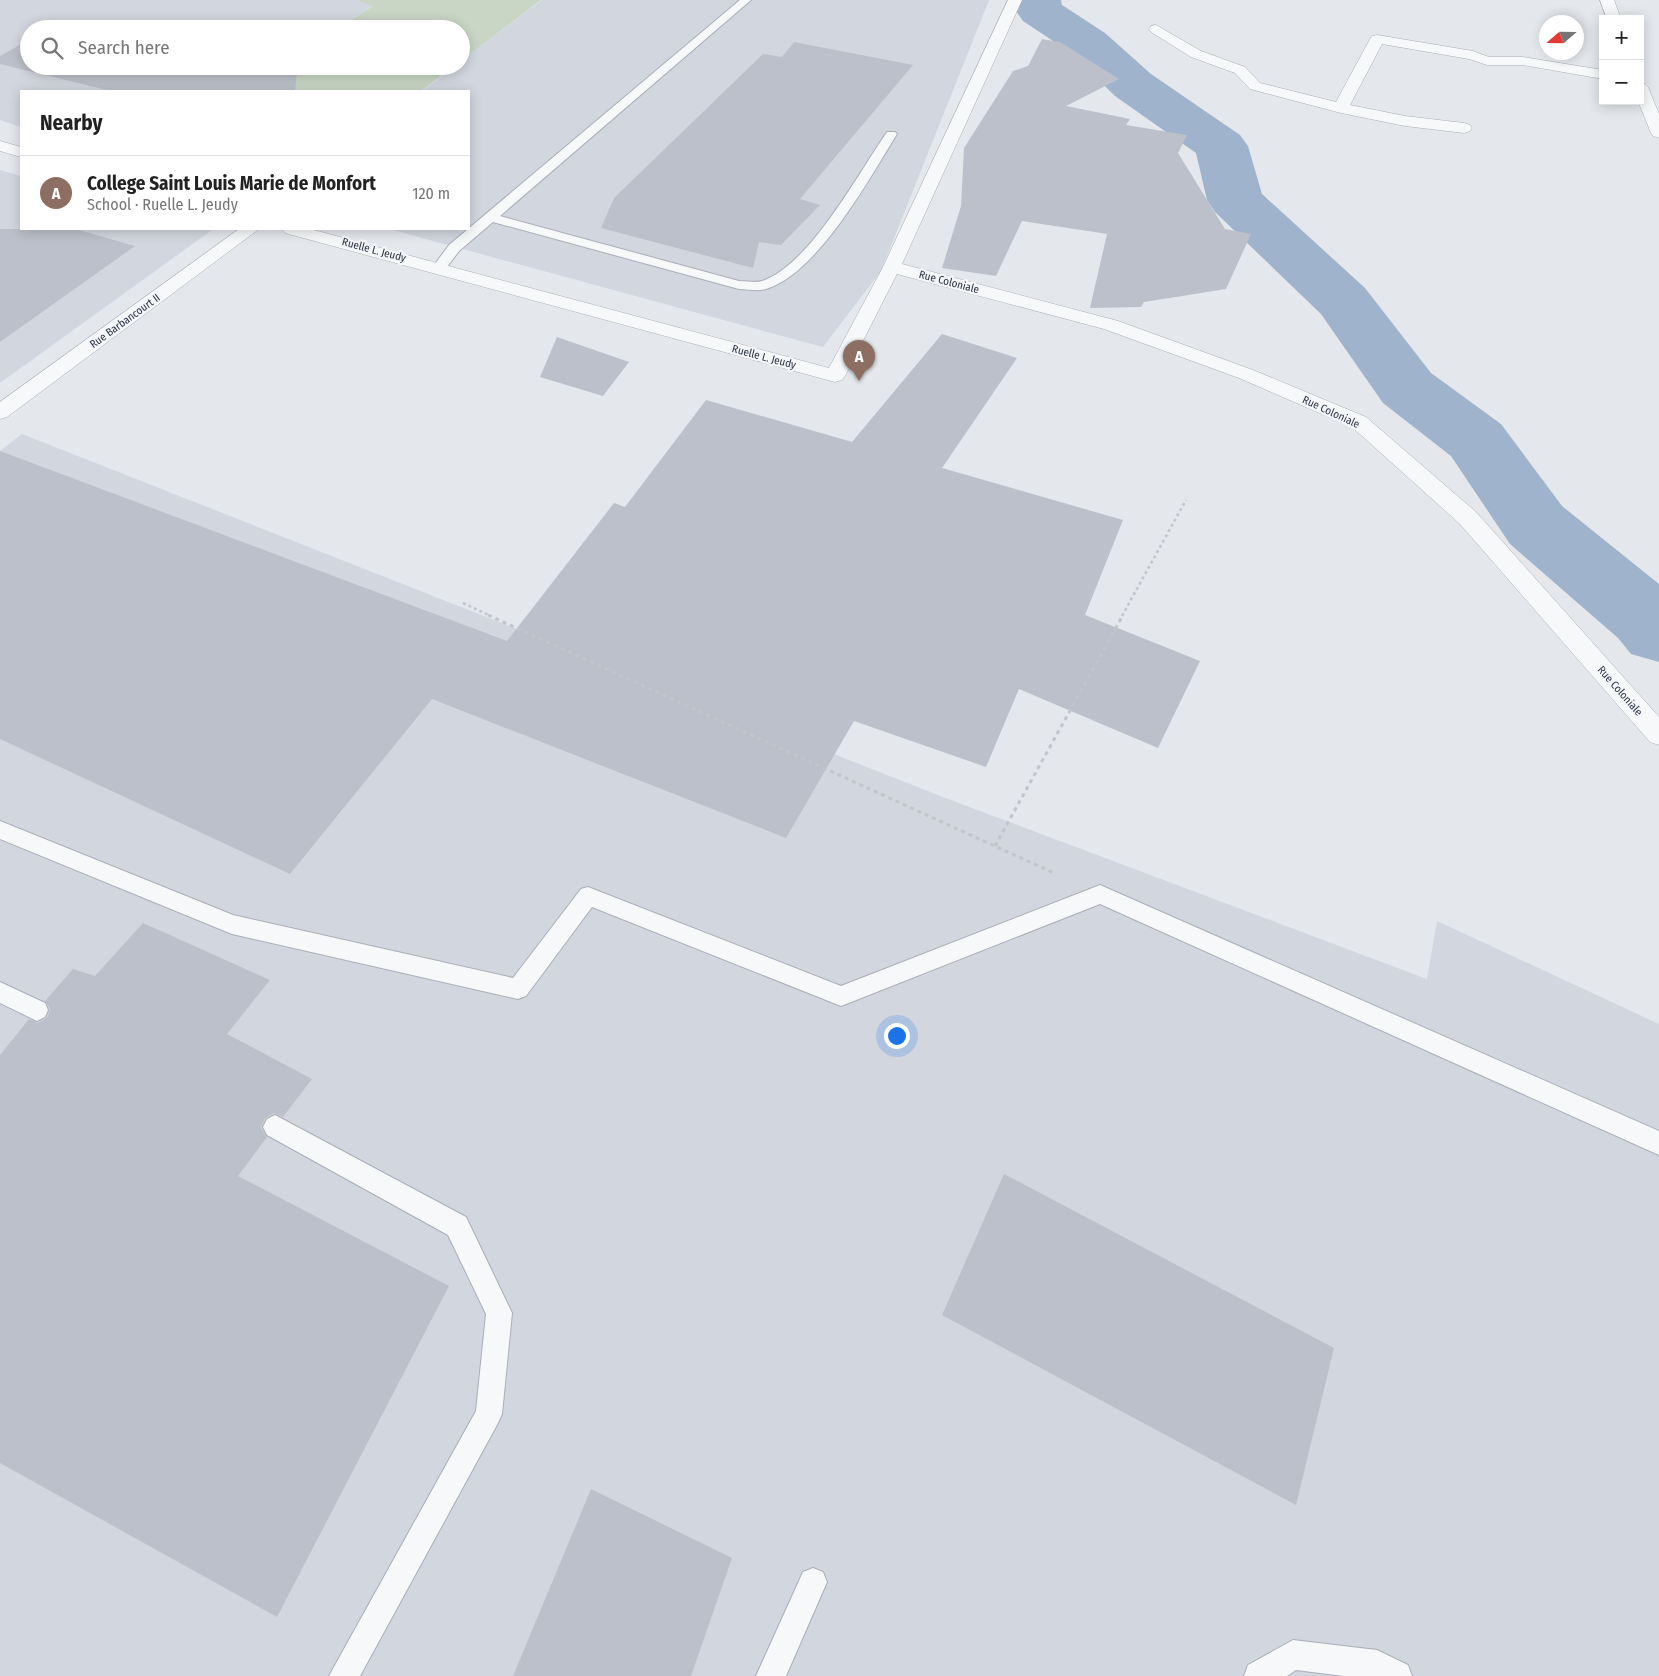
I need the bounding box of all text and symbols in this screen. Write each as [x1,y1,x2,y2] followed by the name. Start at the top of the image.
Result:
[1539,15,1584,60] north arrow
[1599,15,1644,105] map controls
[1599,15,1644,60] button: +
[20,20,470,75] search box
[38,34,66,62] icon: search
[78,36,170,59] text: Search here
[1599,60,1644,105] button: −
[40,110,102,136] text: Nearby
[87,172,376,195] text: College Saint Louis Marie de Monfort
[52,184,60,203] text: A
[412,184,450,203] text: 120 m
[87,195,238,214] text: School · Ruelle L. Jeudy
[341,235,408,265] street label: Ruelle L. Jeudy
[918,268,980,296] street label: Rue Coloniale
[87,291,163,351] street label: Rue Barbancourt II
[843,340,875,381] pin: A
[731,342,798,372] street label: Ruelle L. Jeudy
[1300,393,1362,431] street label: Rue Coloniale
[1595,663,1645,719] street label: Rue Coloniale
[884,1023,910,1049] your location

